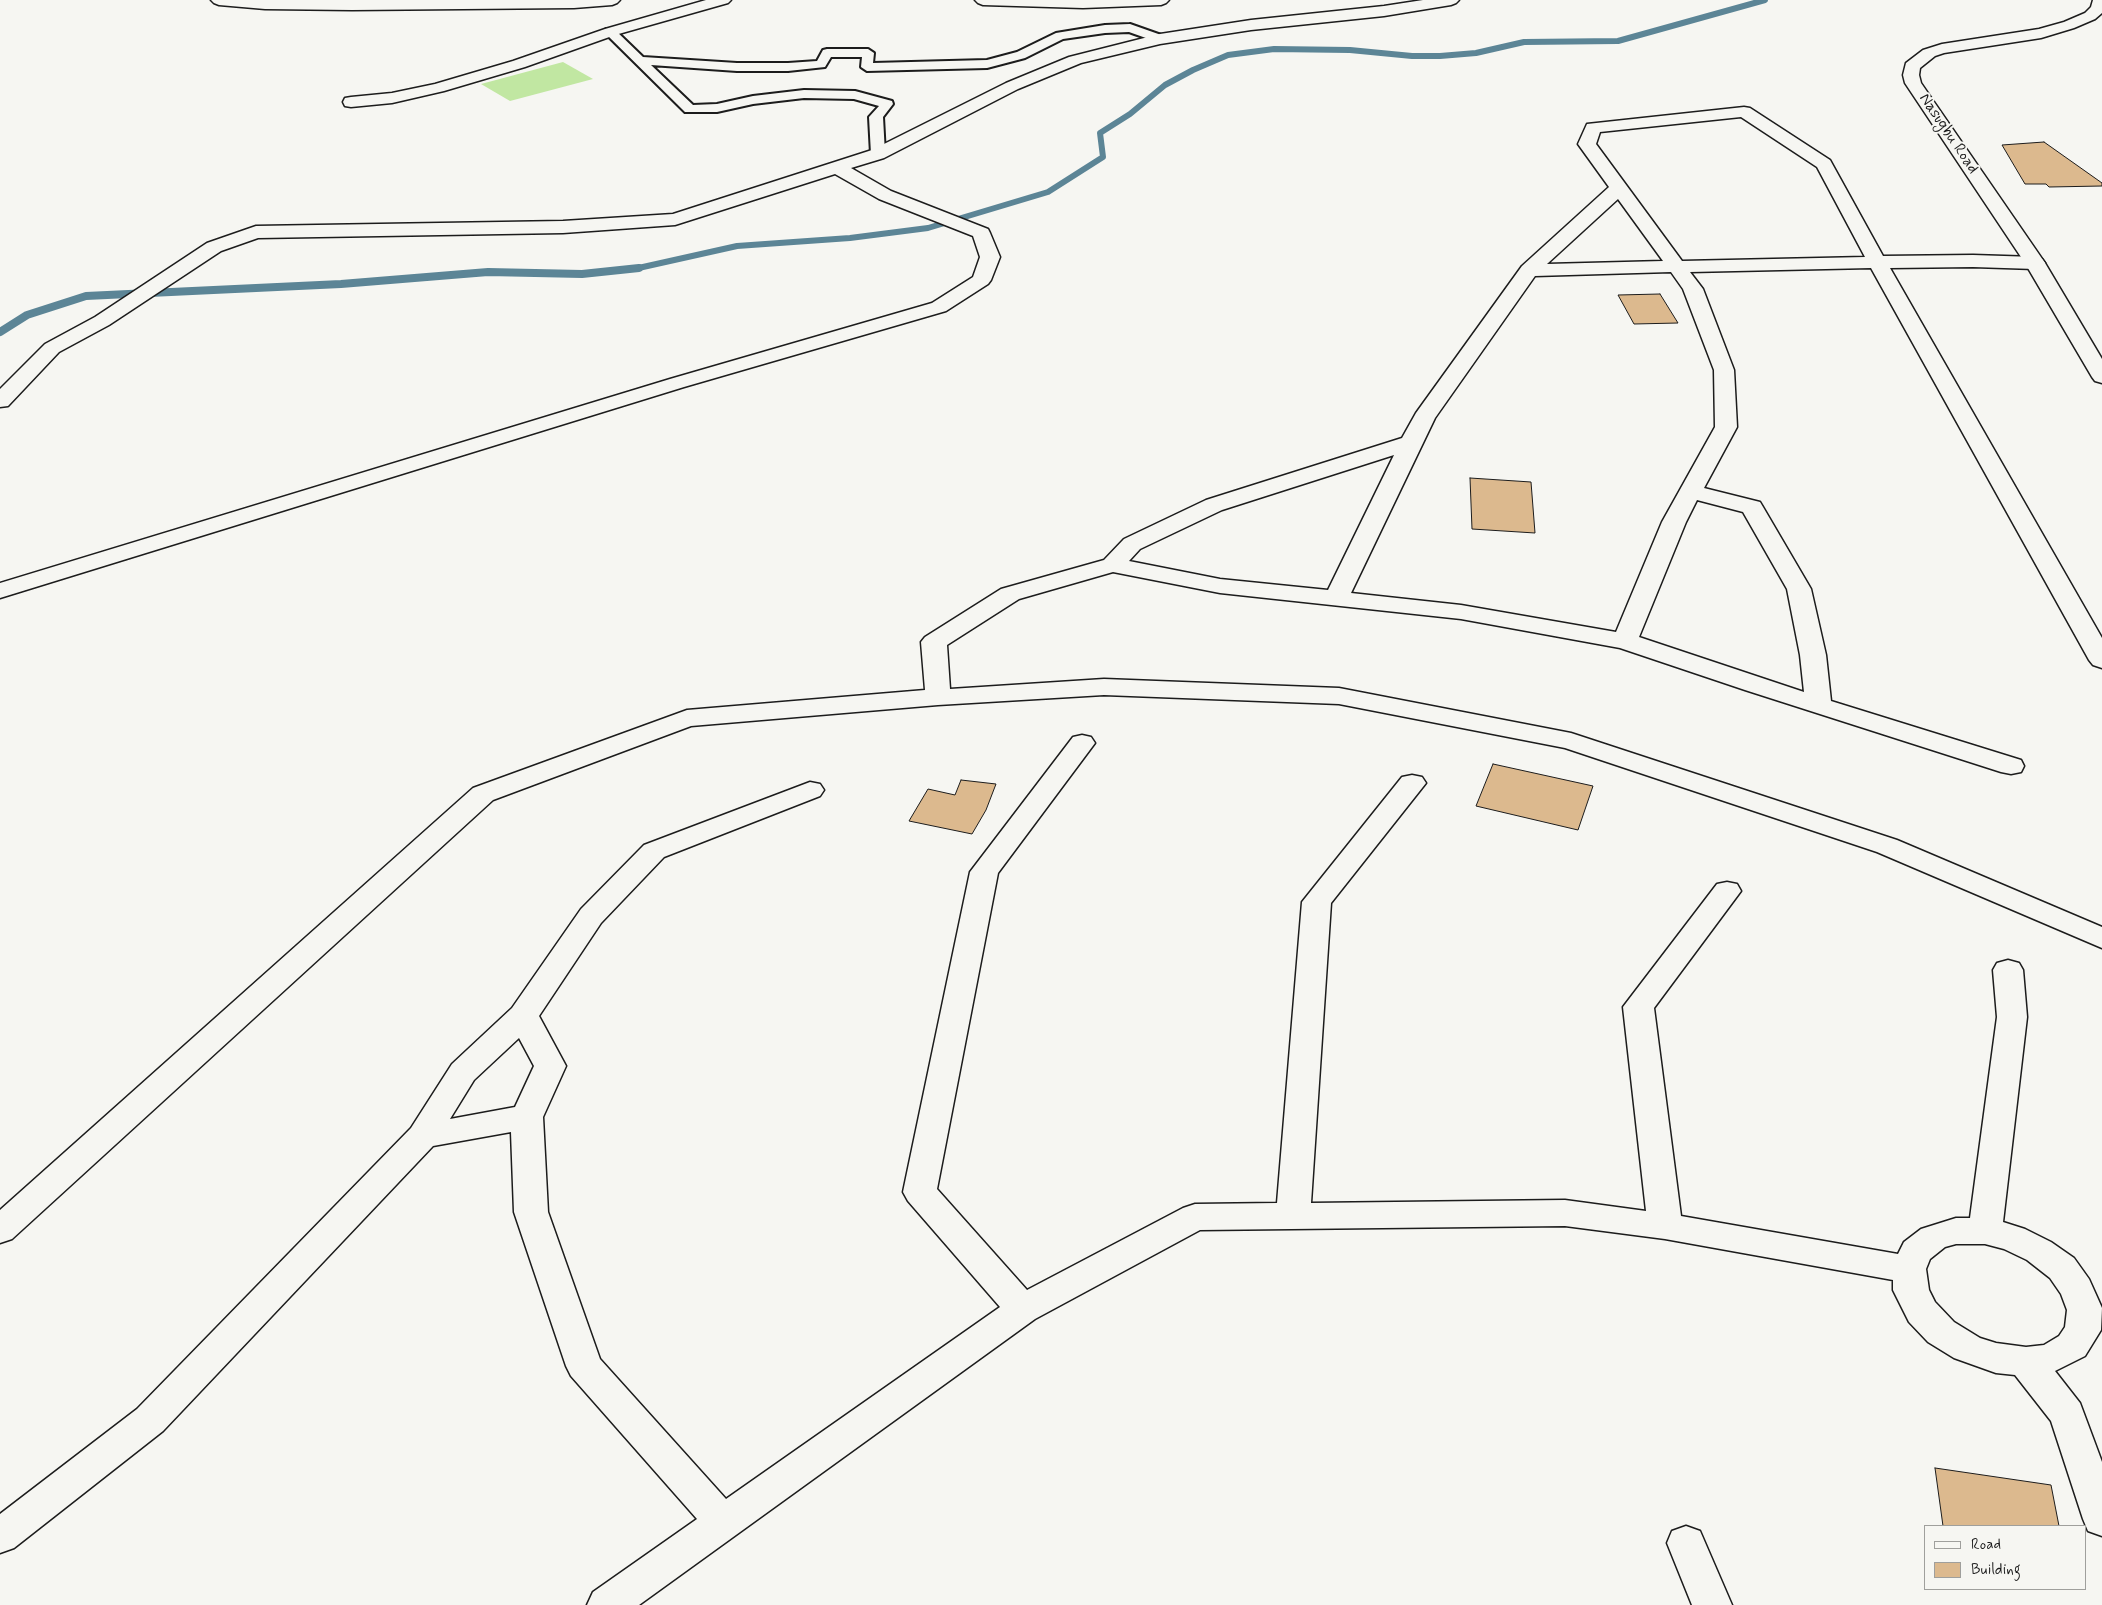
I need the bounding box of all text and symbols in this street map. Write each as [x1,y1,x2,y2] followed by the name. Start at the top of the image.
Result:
[1914,90,1982,178] street label: Nasugbu Road
[1924,1525,2087,1590] legend
[1971,1535,2001,1555] text: Road
[1971,1560,2021,1580] text: Building

